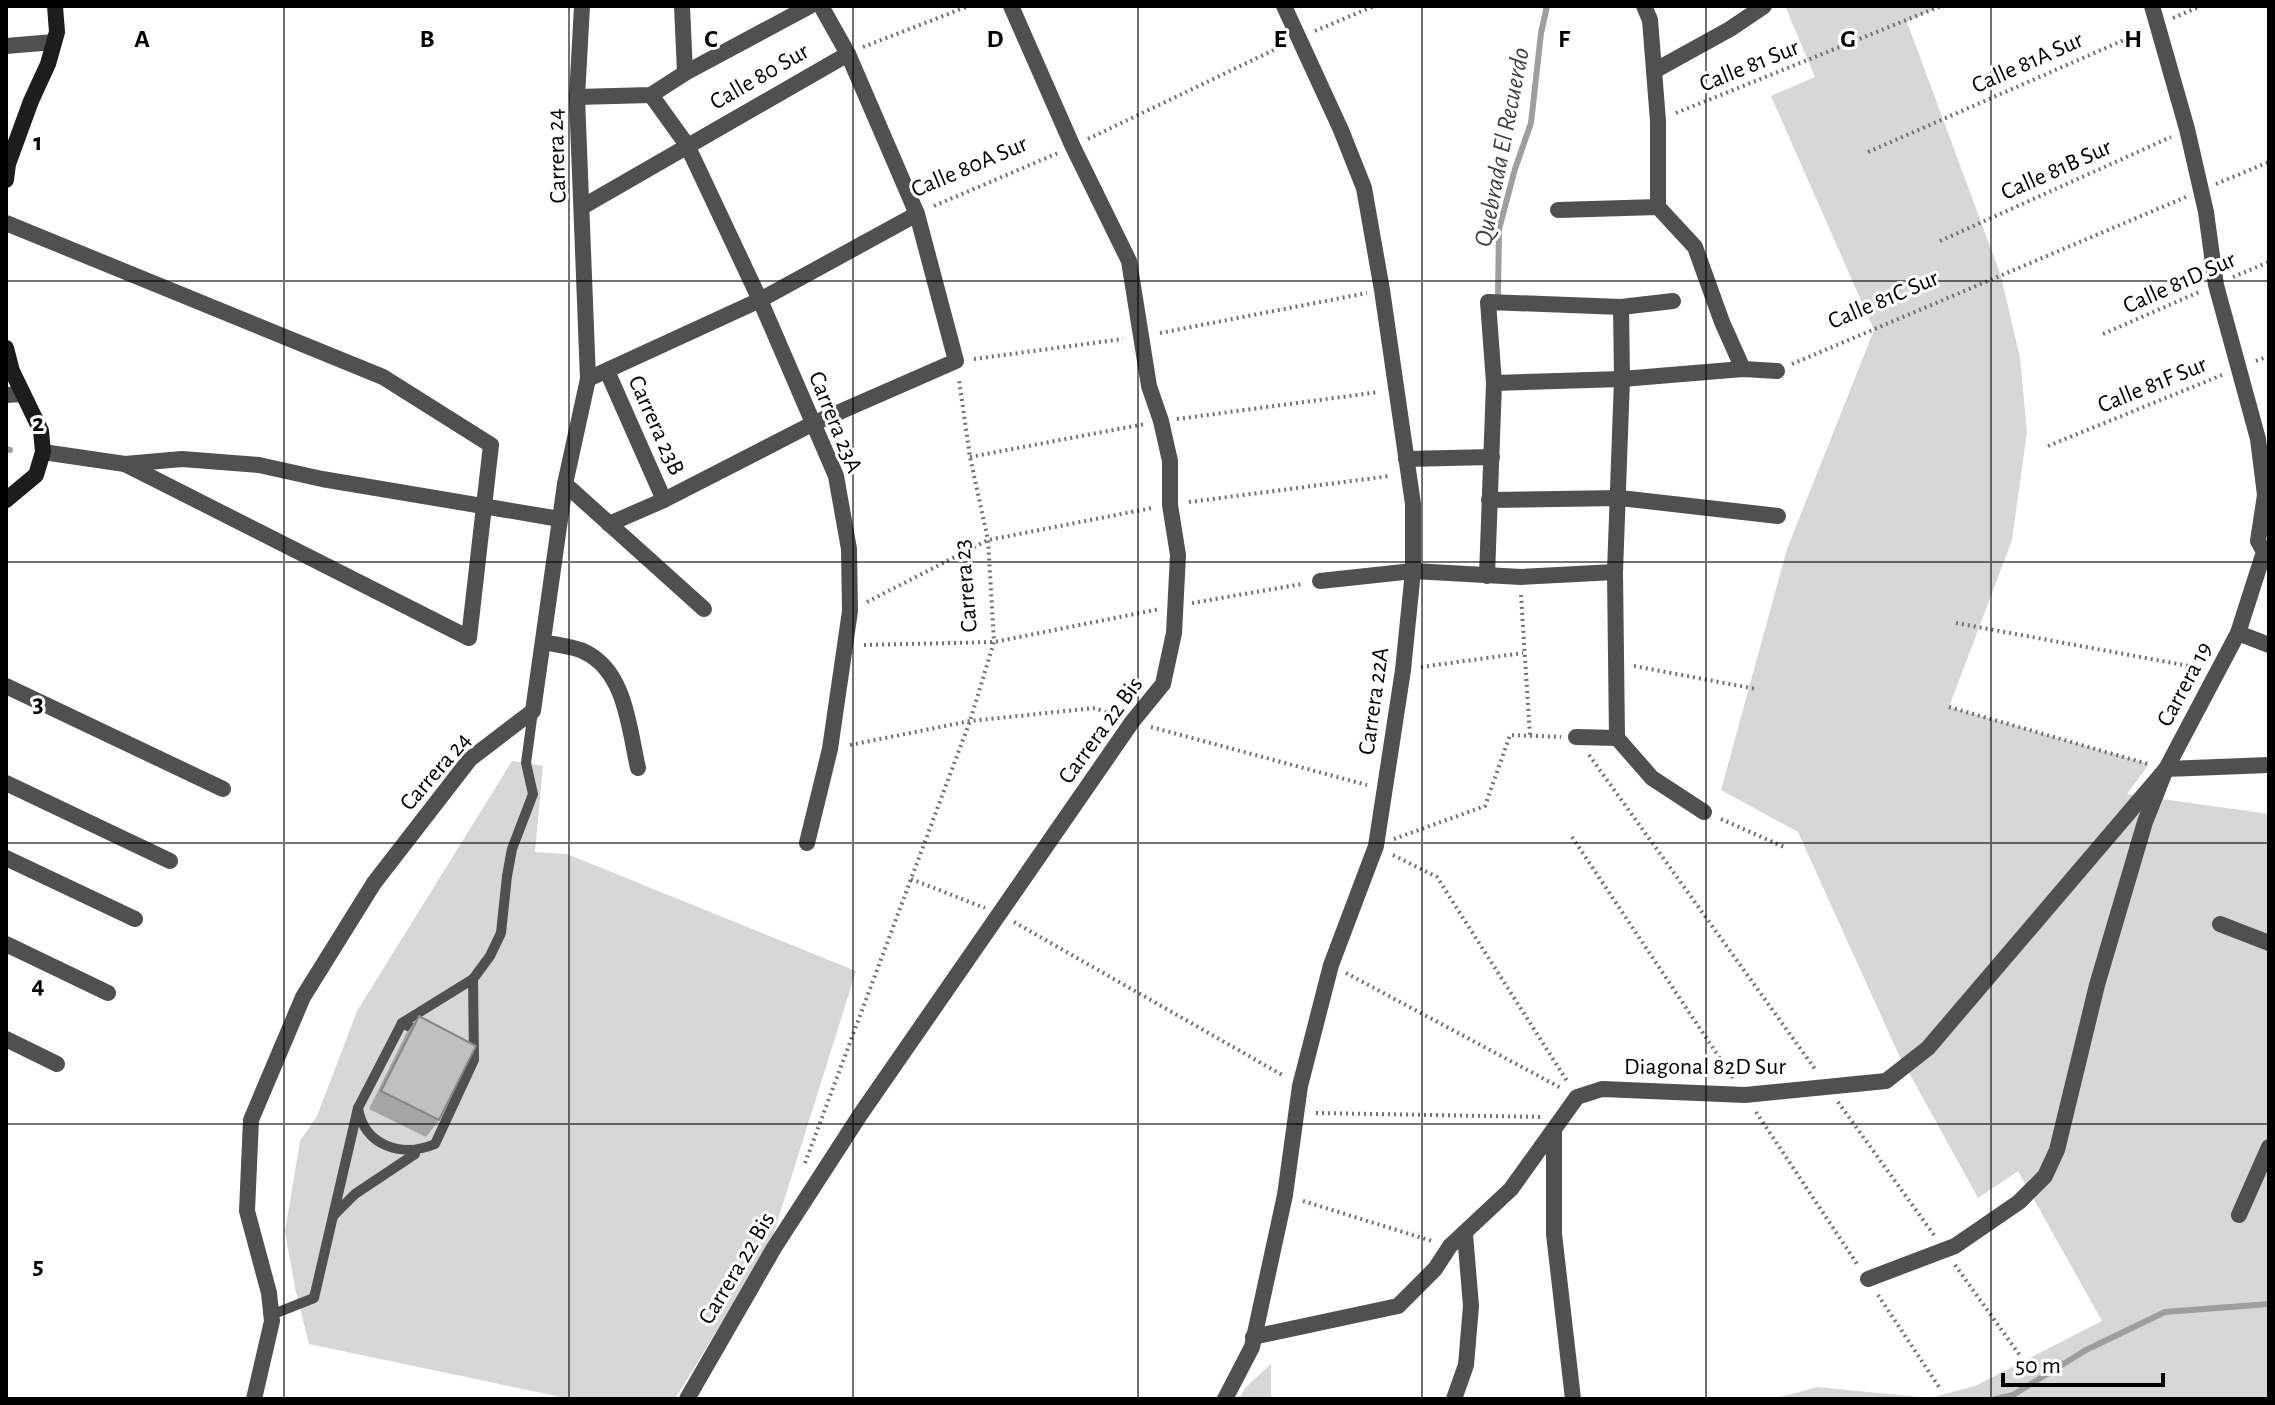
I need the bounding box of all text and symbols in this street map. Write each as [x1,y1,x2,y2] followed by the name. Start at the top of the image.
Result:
[134,26,150,52] text: A
[419,26,435,52] text: B
[986,26,1004,52] text: D
[1273,26,1287,52] text: E
[1558,26,1571,52] text: F
[1840,26,1856,52] text: G
[2124,26,2142,52] text: H
[1968,28,2087,98] street label: Calle 81A Sur
[1696,35,1803,97] street label: Calle 81 Sur
[704,36,814,116] street label: Calle 80 Sur
[1470,46,1534,249] water label: Quebrada El Recuerdo
[543,108,571,204] street label: Carrera 24
[33,129,43,155] text: 1
[908,132,1031,202] street label: Calle 80A Sur
[1998,135,2115,205] street label: Calle 81B Sur
[2119,247,2240,318] street label: Calle 81D Sur
[1825,266,1942,334] street label: Calle 81C Sur
[2094,352,2211,418] street label: Calle 81F Sur
[804,368,866,477] street label: Carrera 23A
[624,372,689,479] street label: Carrera 23B
[32,410,44,436] text: 2
[950,538,982,633] street label: Carrera 23
[2153,638,2217,731] street label: Carrera 19
[1355,646,1393,756] street label: Carrera 22A
[1054,673,1147,789] street label: Carrera 22 Bis
[32,691,44,717] text: 3
[396,728,476,815] street label: Carrera 24
[31,972,45,998] text: 4
[1624,1055,1786,1079] street label: Diagonal 82D Sur
[694,1208,780,1329] street label: Carrera 22 Bis
[32,1253,44,1279] text: 5
[2003,1337,2163,1387] scale bar
[2015,1354,2061,1378] text: 50 m

